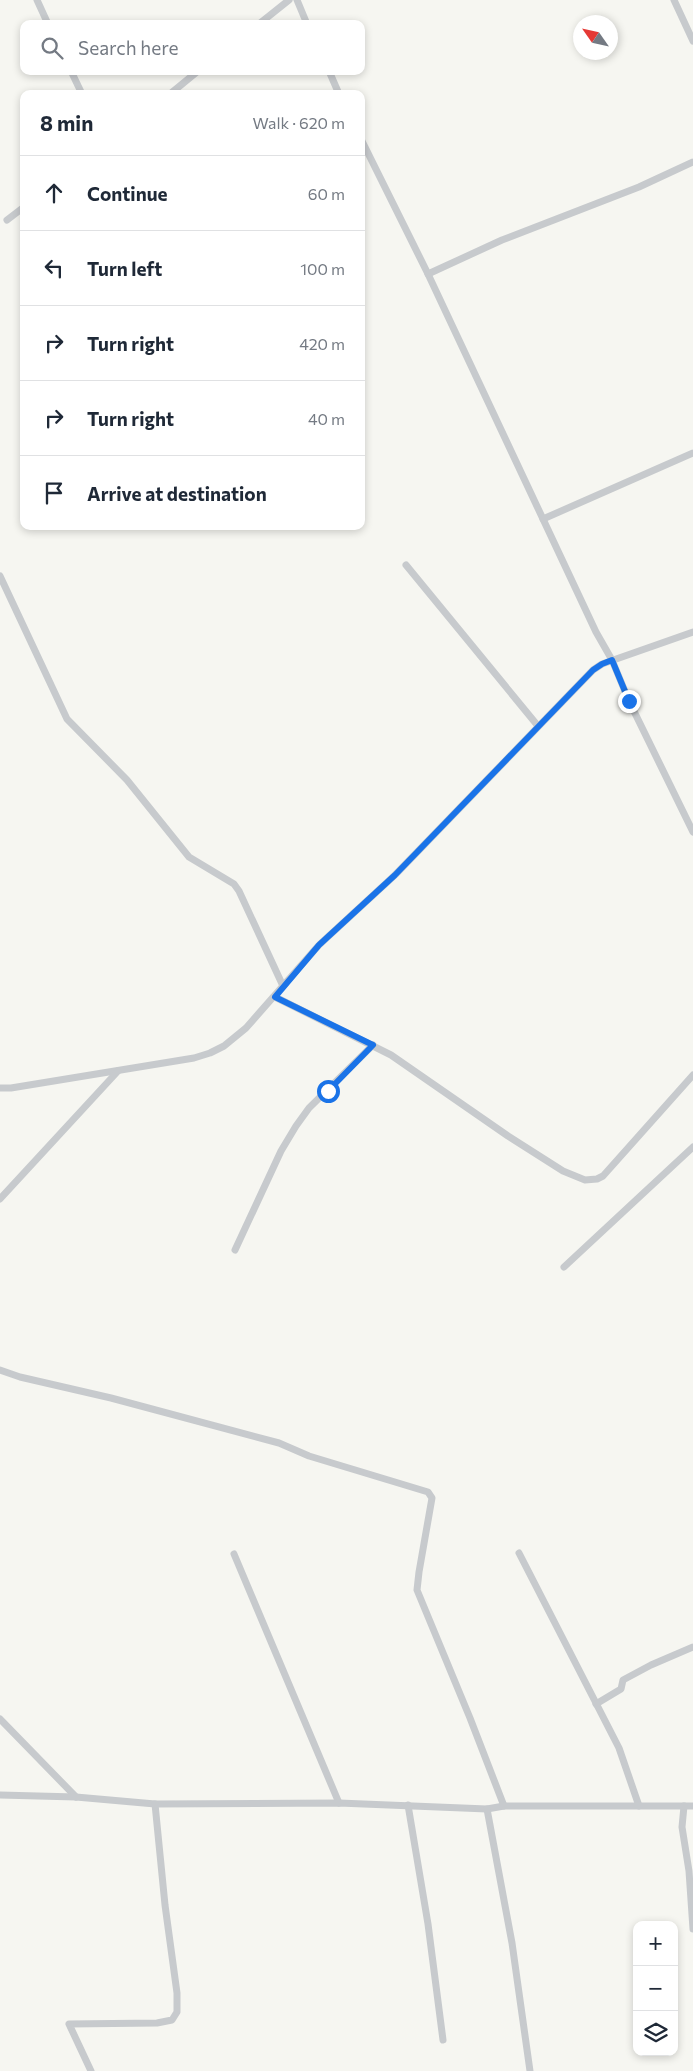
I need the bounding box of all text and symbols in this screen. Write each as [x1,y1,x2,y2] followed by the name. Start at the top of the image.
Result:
[573,15,618,60] north arrow
[20,20,365,75] search box
[38,34,66,62] icon: search
[78,36,178,59] text: Search here
[40,110,93,135] text: 8 min
[253,113,345,132] text: Walk · 620 m
[40,179,68,207] icon: ahead
[87,182,167,205] text: Continue
[308,184,345,203] text: 60 m
[40,254,68,282] icon: left
[87,257,162,280] text: Turn left
[300,259,345,278] text: 100 m
[40,329,68,357] icon: right
[87,332,174,355] text: Turn right
[299,334,345,353] text: 420 m
[40,404,68,432] icon: right
[87,407,174,430] text: Turn right
[308,409,345,428] text: 40 m
[40,479,68,507] icon: arrive
[87,482,267,505] text: Arrive at destination
[618,690,641,713] route end
[317,1080,340,1103] route start
[633,1921,678,2056] map controls
[633,1921,678,1966] button: +
[633,1966,678,2011] button: −
[633,2011,678,2056] button: layers

